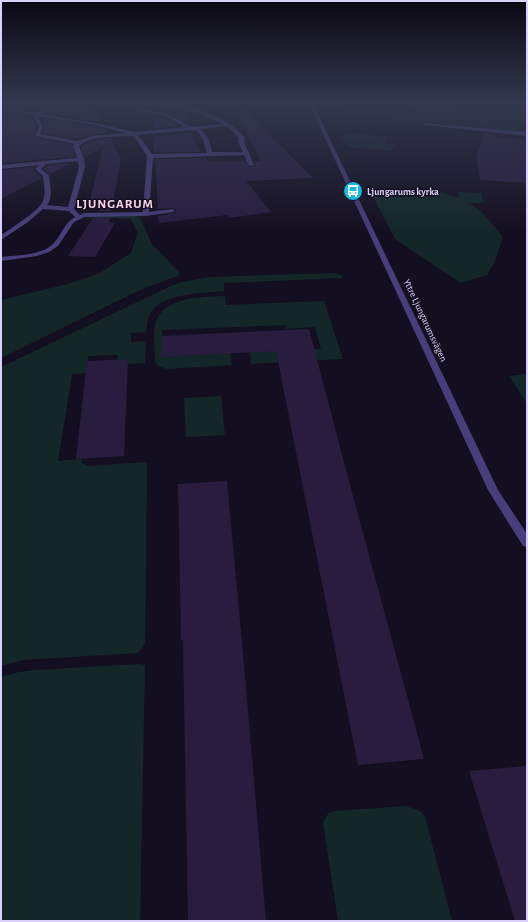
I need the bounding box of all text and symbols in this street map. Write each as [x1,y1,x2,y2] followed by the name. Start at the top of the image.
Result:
[342,180,364,202] bus stop icon: Ljungarums kyrka
[367,187,439,197] place label: Ljungarums kyrka
[76,198,154,211] district label: LJUNGARUM
[402,278,449,363] street label: Yttre Ljungarumsvägen

